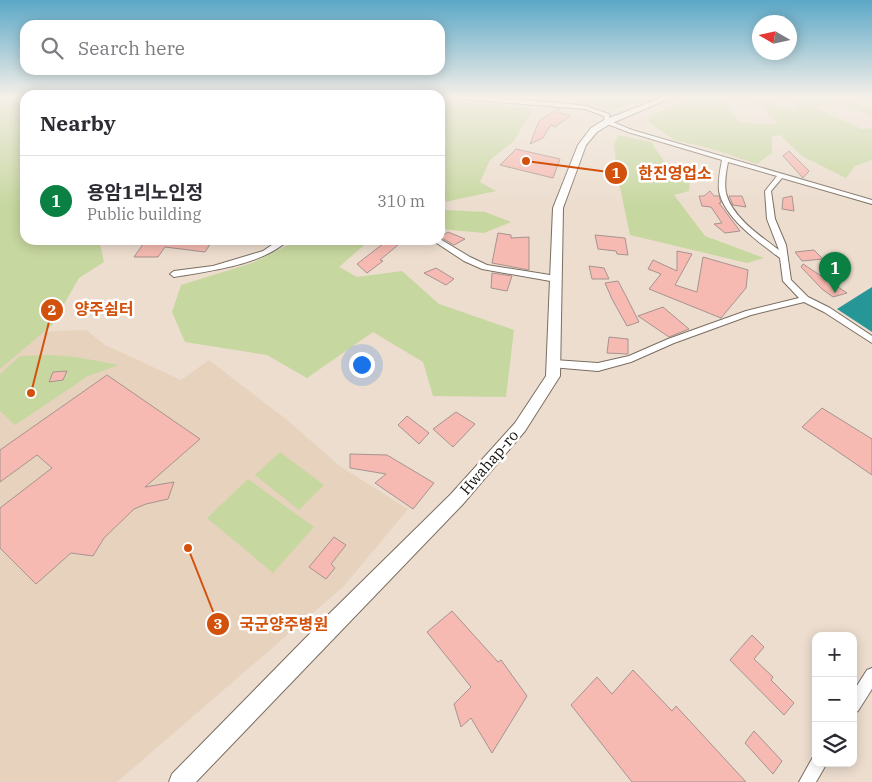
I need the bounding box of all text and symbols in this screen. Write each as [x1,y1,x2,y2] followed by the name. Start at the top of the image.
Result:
[752,15,797,60] north arrow
[20,20,445,75] search box
[38,34,66,62] icon: search
[78,36,185,60] text: Search here
[40,109,116,137] text: Nearby
[603,158,722,189] callout: 한진영업소
[611,163,621,182] text: 1
[638,163,712,183] text: 한진영업소
[87,180,203,204] text: 용암1리노인정
[51,191,61,211] text: 1
[377,191,425,211] text: 310 m
[87,204,201,224] text: Public building
[819,252,851,293] pin: 1
[40,294,143,325] callout: 양주쉼터
[75,299,133,319] text: 양주쉼터
[47,300,57,319] text: 2
[349,352,375,378] your location
[456,426,522,498] street label: Hwahap-ro
[205,608,339,639] callout: 국군양주병원
[213,614,223,633] text: 3
[240,614,328,634] text: 국군양주병원
[812,632,857,767] map controls
[812,632,857,677] button: +
[812,677,857,722] button: −
[812,722,857,767] button: layers

